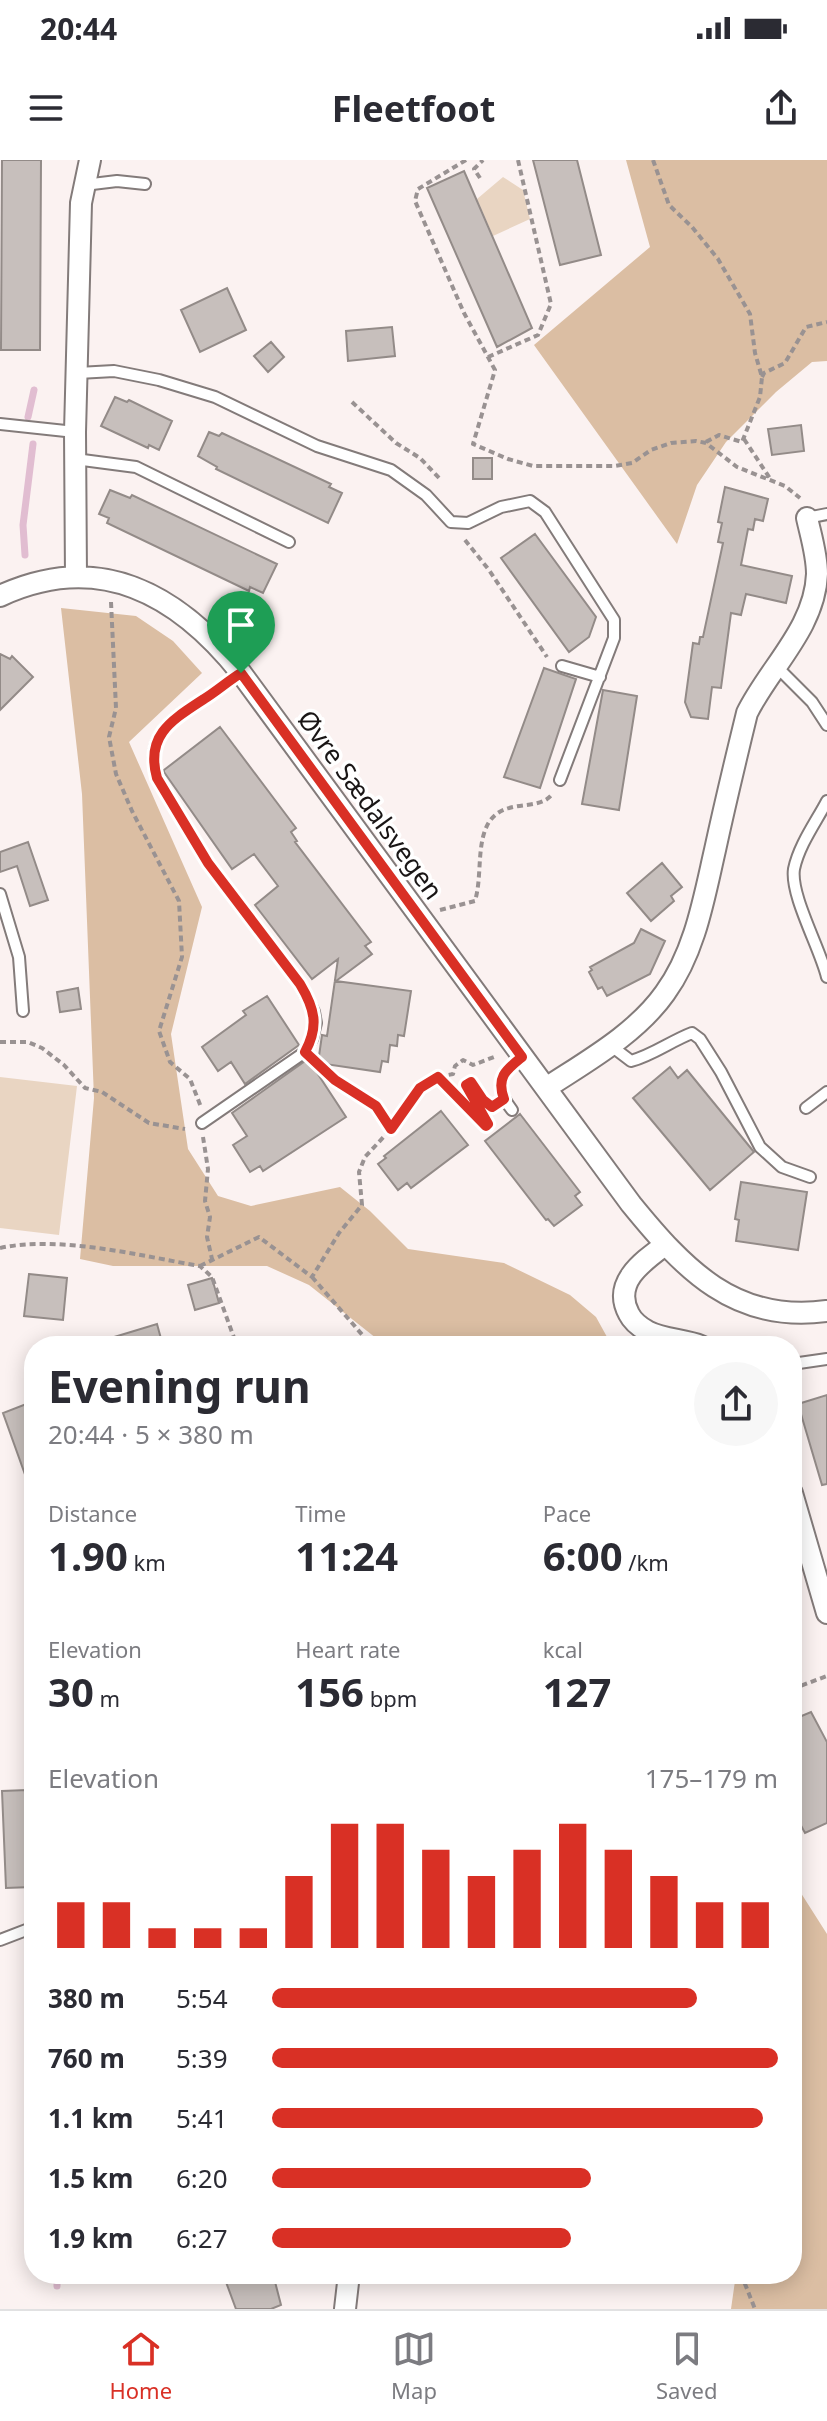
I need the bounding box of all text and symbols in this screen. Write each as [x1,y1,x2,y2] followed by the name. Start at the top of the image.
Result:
[40,8,117,49] text: 20:44
[332,84,495,133] text: Fleetfoot
[24,86,68,130] icon: menu
[759,86,803,130] icon: share
[207,591,275,673] pin
[219,603,263,647] icon: arrive
[290,702,452,907] street label: Øvre Sædalsvegen
[48,1356,311,1416] text: Evening run
[694,1362,778,1446] button: share
[48,1416,254,1452] text: 20:44 · 5 × 380 m
[48,1498,137,1528] text: Distance
[295,1498,346,1528] text: Time
[543,1498,591,1528] text: Pace
[48,1528,128,1583] text: 1.90
[295,1528,398,1583] text: 11:24
[543,1528,623,1583] text: 6:00
[128,1547,166,1577] text: km
[623,1547,669,1577] text: /km
[48,1634,142,1664] text: Elevation
[295,1634,400,1664] text: Heart rate
[543,1634,583,1664] text: kcal
[48,1664,94,1719] text: 30
[295,1664,364,1719] text: 156
[543,1664,611,1719] text: 127
[94,1683,120,1713] text: m
[364,1683,417,1713] text: bpm
[48,1760,159,1796] text: Elevation
[645,1760,778,1796] text: 175–179 m
[48,1980,125,2016] text: 380 m
[176,1980,228,2016] text: 5:54
[48,2040,125,2076] text: 760 m
[176,2040,228,2076] text: 5:39
[48,2100,133,2136] text: 1.1 km
[176,2100,228,2136] text: 5:41
[48,2160,133,2196] text: 1.5 km
[176,2160,228,2196] text: 6:20
[48,2220,133,2256] text: 1.9 km
[176,2220,228,2256] text: 6:27
[110,2327,172,2405] tab: Home
[391,2327,437,2405] tab: Map
[656,2327,717,2405] tab: Saved

